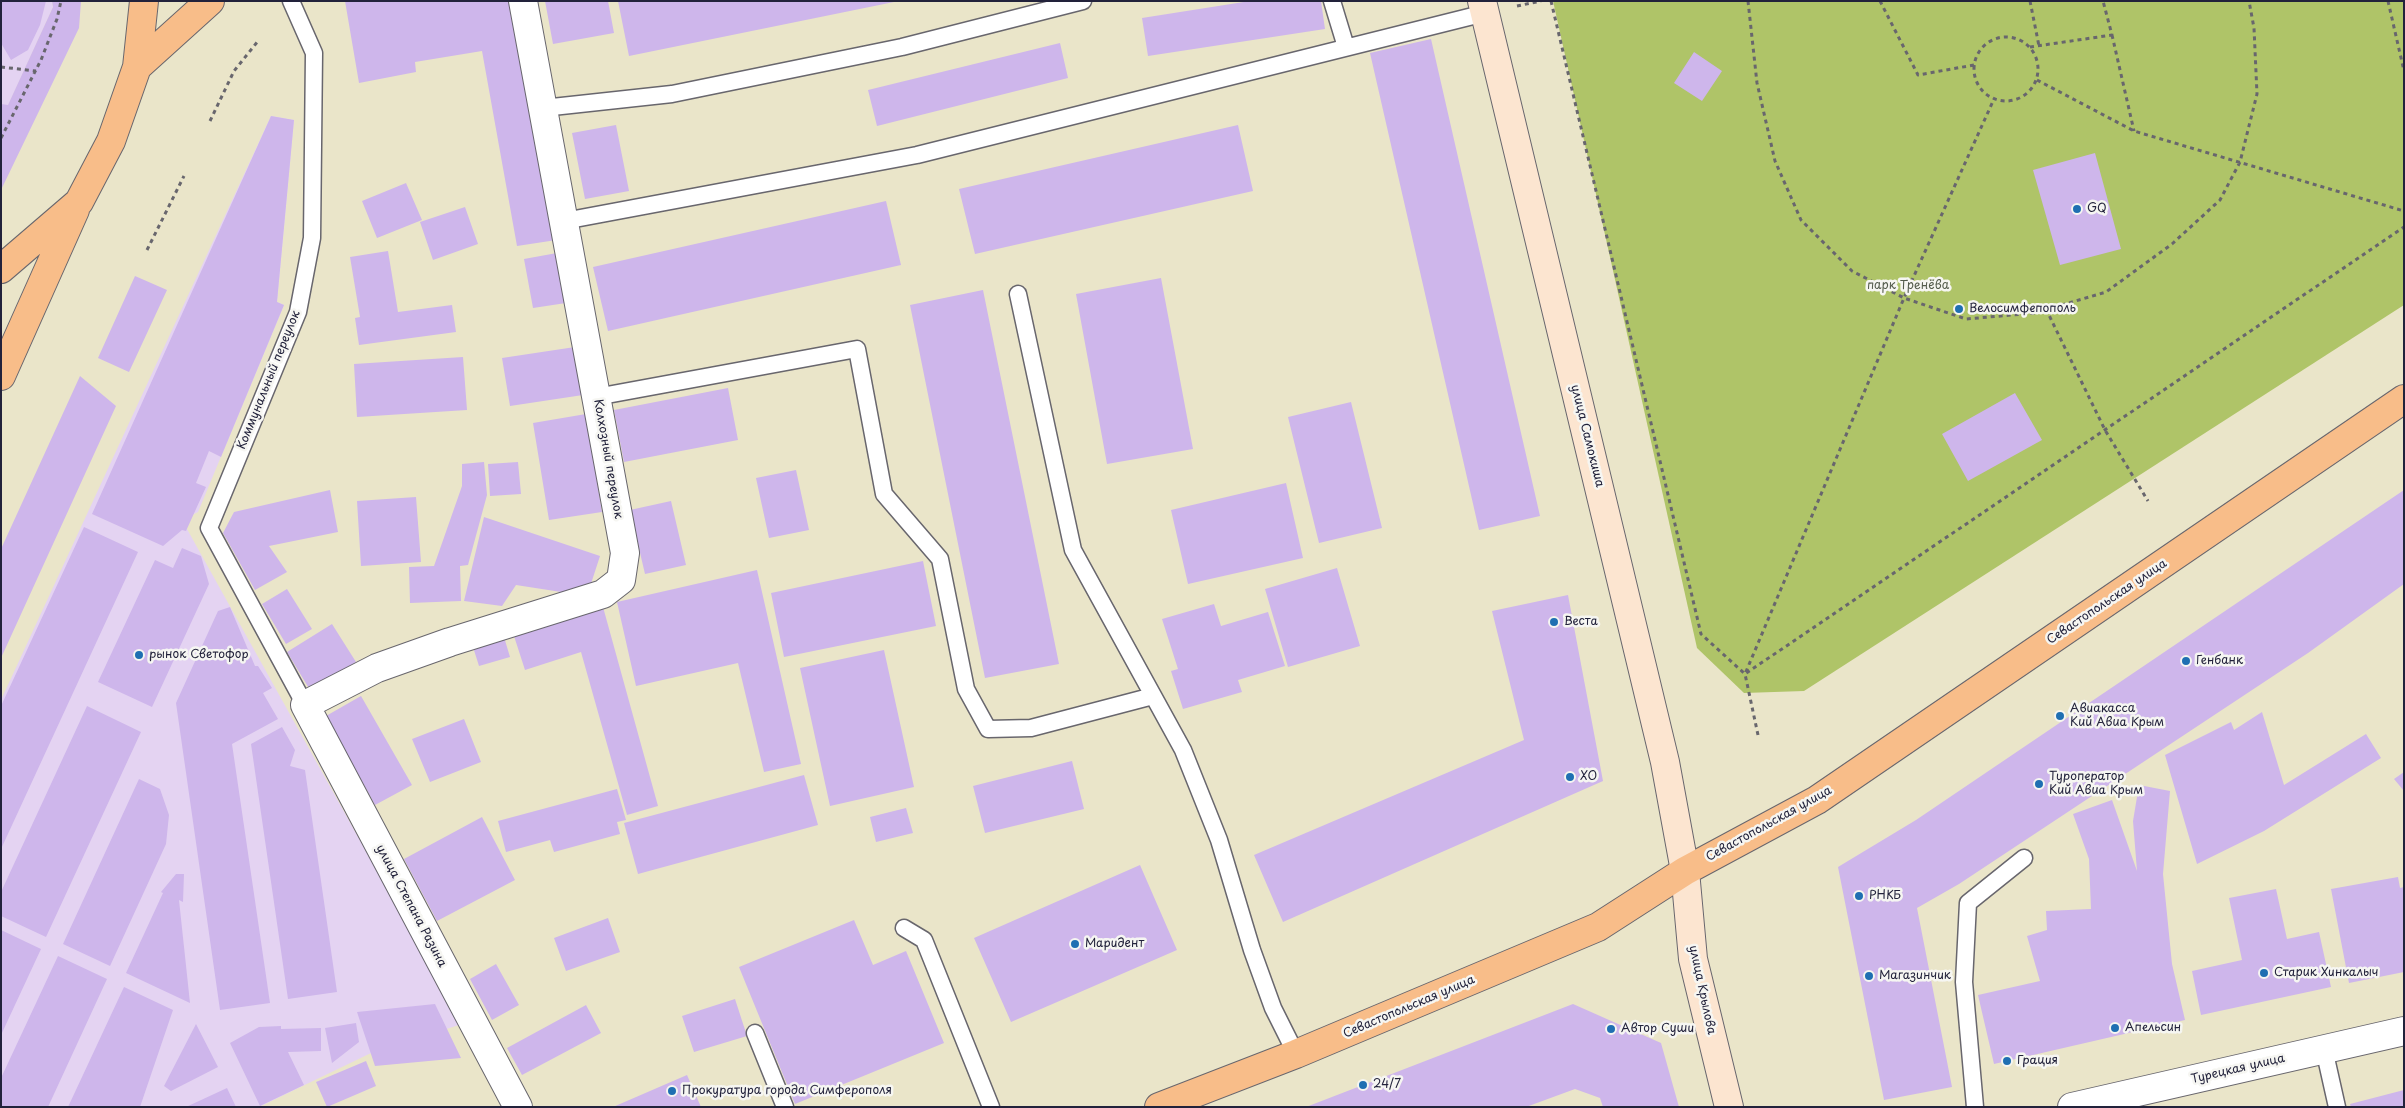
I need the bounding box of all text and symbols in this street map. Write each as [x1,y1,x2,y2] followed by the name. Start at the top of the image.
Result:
[2087,202,2107,216] place label: GQ
[2071,203,2083,215] marker: GQ
[1867,279,1949,293] park label: парк Тренёва
[1969,302,2076,316] place label: Велосимфепополь
[1953,303,1965,315] marker: Велосимфепополь
[235,309,303,451] street label: Коммунальный переулок
[1567,383,1607,489] street label: улица Самокиша
[590,398,626,520] street label: Колхозный переулок
[2044,556,2170,648] street label: Севастопольская улица
[1564,615,1598,629] place label: Веста
[1548,616,1560,628] marker: Веста
[149,648,248,662] place label: рынок Светофор
[133,649,145,661] marker: рынок Светофор
[2196,654,2243,668] place label: Генбанк
[2180,655,2192,667] marker: Генбанк
[2070,702,2164,730] place label: Авиакасса Кий Авиа Крым
[2054,710,2066,722] marker: Авиакасса Кий Авиа Крым
[1580,770,1597,784] place label: ХО
[2049,770,2143,798] place label: Туроператор Кий Авиа Крым
[1564,771,1576,783] marker: ХО
[2033,778,2045,790] marker: Туроператор Кий Авиа Крым
[1704,783,1834,865] street label: Севастопольская улица
[373,842,449,970] street label: улица Степана Разина
[1869,889,1901,903] place label: РНКБ
[1853,890,1865,902] marker: РНКБ
[1085,937,1144,951] place label: Маридент
[1069,938,1081,950] marker: Маридент
[1686,944,1718,1036] street label: улица Крылова
[2274,966,2378,980] place label: Старик Хинкалыч
[2258,967,2270,979] marker: Старик Хинкалыч
[1879,969,1951,983] place label: Магазинчик
[1863,970,1875,982] marker: Магазинчик
[1341,973,1477,1041] street label: Севастопольская улица
[2125,1021,2181,1035] place label: Апельсин
[1621,1022,1694,1036] place label: Автор Суши
[2109,1022,2121,1034] marker: Апельсин
[1605,1023,1617,1035] marker: Автор Суши
[2190,1051,2286,1087] street label: Турецкая улица
[2017,1054,2058,1068] place label: Грация
[2001,1055,2013,1067] marker: Грация
[1373,1078,1401,1092] place label: 24/7
[1357,1079,1369,1091] marker: 24/7
[682,1084,892,1098] place label: Прокуратура города Симферополя
[666,1085,678,1097] marker: Прокуратура города Симферополя

